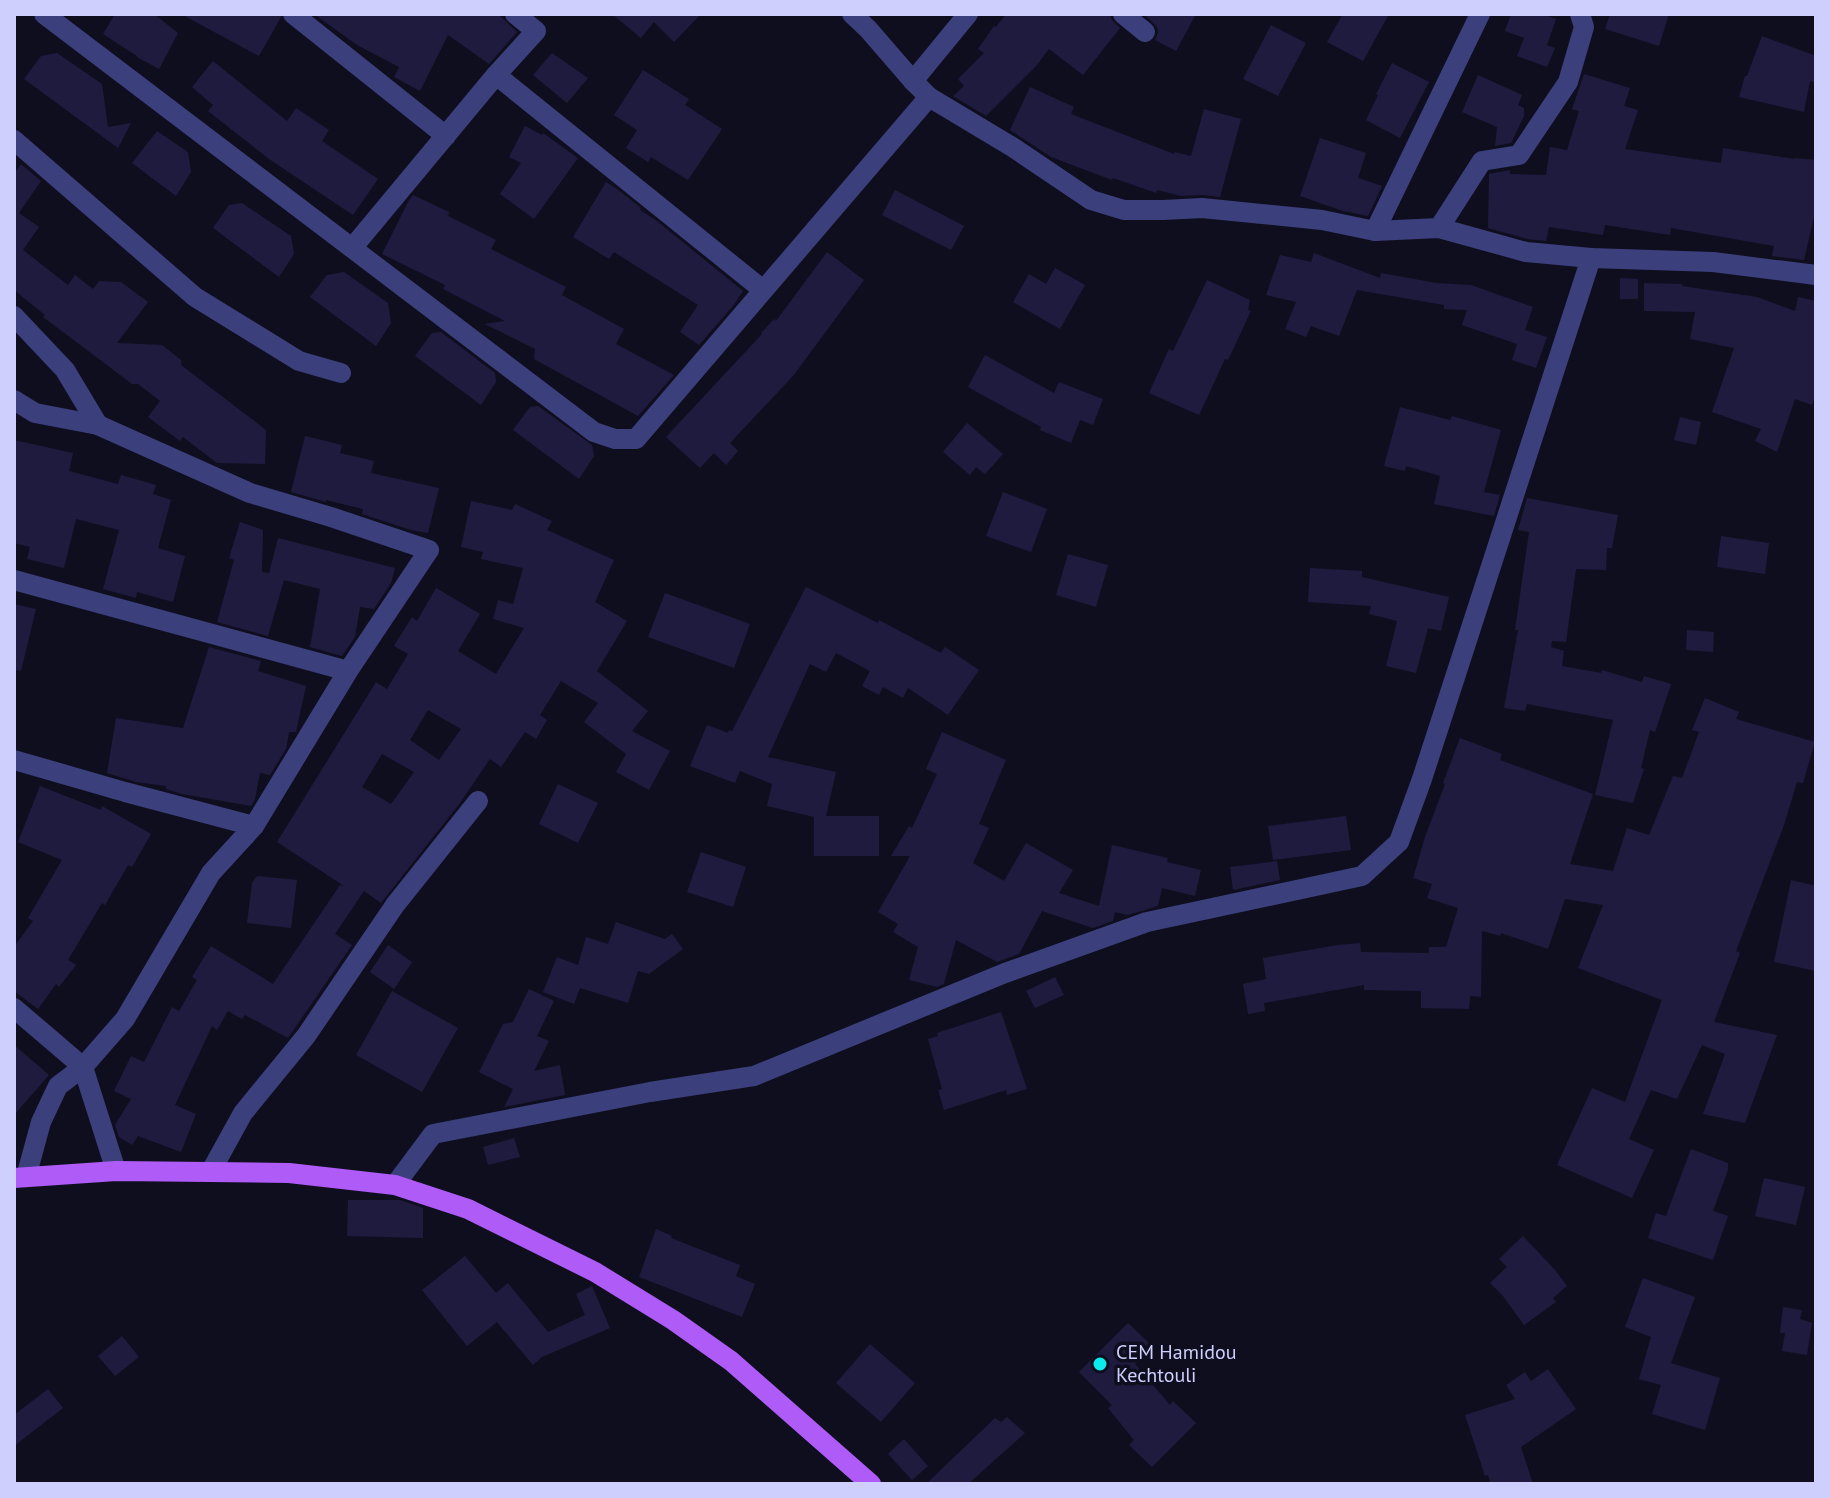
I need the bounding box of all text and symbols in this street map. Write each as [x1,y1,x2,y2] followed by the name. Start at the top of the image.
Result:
[1116,1339,1237,1388] place label: CEM Hamidou Kechtouli
[1091,1355,1109,1373] marker: CEM Hamidou Kechtouli

